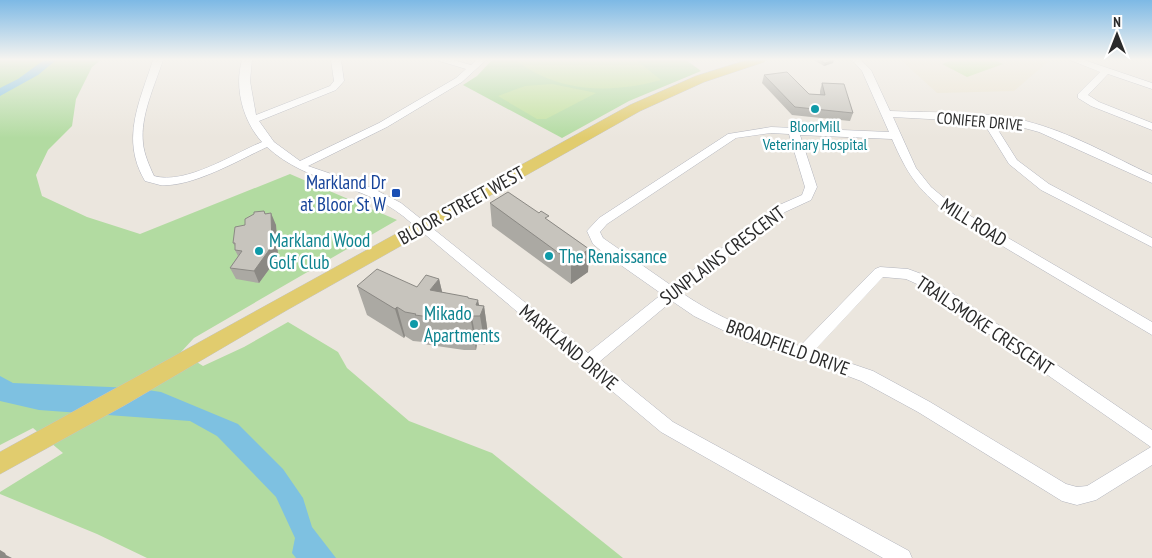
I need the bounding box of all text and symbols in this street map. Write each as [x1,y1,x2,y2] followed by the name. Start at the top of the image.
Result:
[1092,10,1142,60] north arrow
[1113,13,1121,31] text: N
[809,103,821,115] marker: BloorMill Veterinary Hospital
[936,107,1024,135] street label: CONIFER DRIVE
[762,116,868,154] place label: BloorMill Veterinary Hospital
[394,160,529,250] street label: BLOOR STREET WEST
[300,170,387,216] place label: Markland Dr at Bloor St W
[390,187,402,199] marker: Markland Dr at Bloor St W
[937,192,1011,252] street label: MILL ROAD
[655,200,790,310] street label: SUNPLAINS CRESCENT
[269,228,370,274] place label: Markland Wood Golf Club
[559,244,667,268] place label: The Renaissance
[253,245,265,257] marker: Markland Wood Golf Club
[543,250,555,262] marker: The Renaissance
[912,270,1059,380] street label: TRAILSMOKE CRESCENT
[515,299,623,395] street label: MARKLAND DRIVE
[424,301,500,347] place label: Mikado Apartments
[723,314,853,380] street label: BROADFIELD DRIVE
[408,318,420,330] marker: Mikado Apartments

